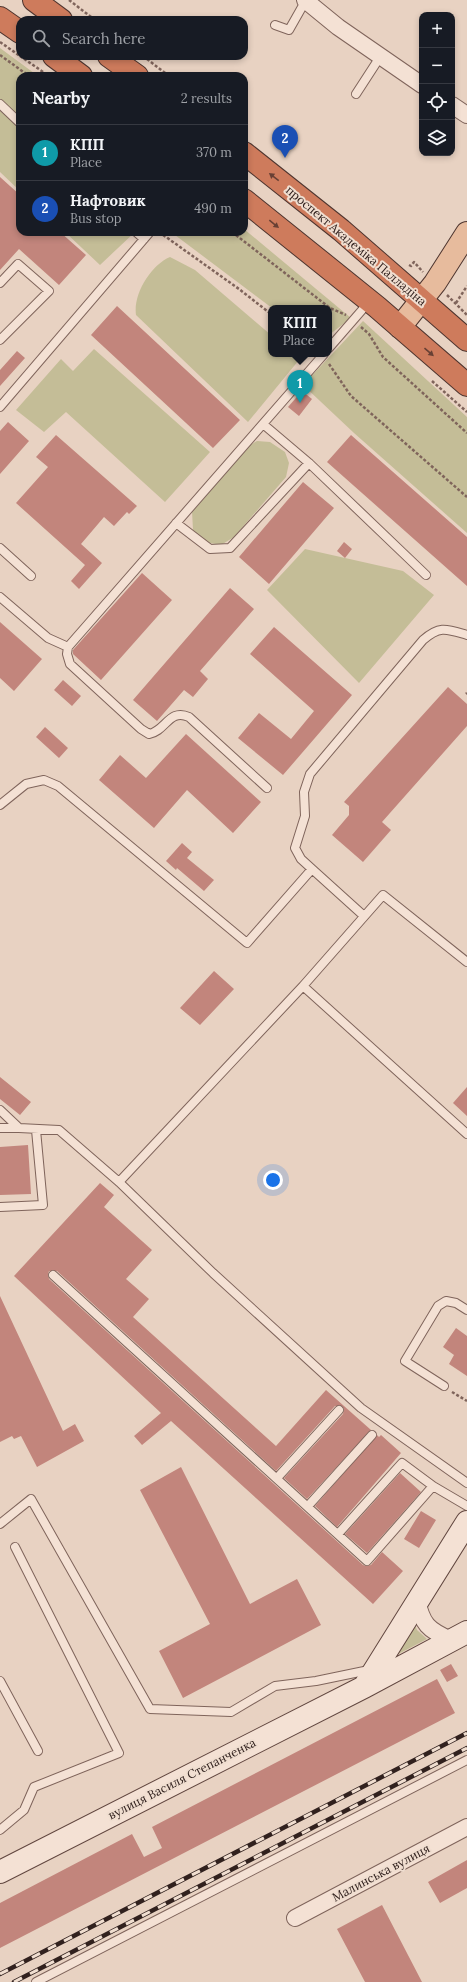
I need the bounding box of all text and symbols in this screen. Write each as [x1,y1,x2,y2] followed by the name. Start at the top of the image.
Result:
[419,12,455,156] map controls
[419,12,455,48] button: +
[16,16,248,60] search box
[30,27,52,49] icon: search
[62,29,145,48] text: Search here
[419,48,455,84] button: −
[419,84,455,120] button: locate
[32,87,90,109] text: Nearby
[181,90,232,107] text: 2 results
[419,120,455,156] button: layers
[272,125,298,158] pin: 2
[70,135,104,154] text: КПП
[42,144,48,161] text: 1
[196,144,232,161] text: 370 m
[70,154,102,171] text: Place
[269,173,280,181] one-way arrow
[283,182,430,309] street label: проспект Академіка Палладіна
[70,191,146,210] text: Нафтовик
[42,200,48,217] text: 2
[194,200,232,217] text: 490 m
[70,210,122,227] text: Bus stop
[269,220,280,229] one-way arrow
[268,305,332,357] popup
[283,313,317,332] text: КПП
[283,332,315,349] text: Place
[424,348,435,357] one-way arrow
[287,370,313,403] pin: 1
[263,1170,283,1190] your location
[105,1735,258,1822] street label: вулиця Василя Степанченка
[329,1840,432,1905] street label: Малинська вулиця

